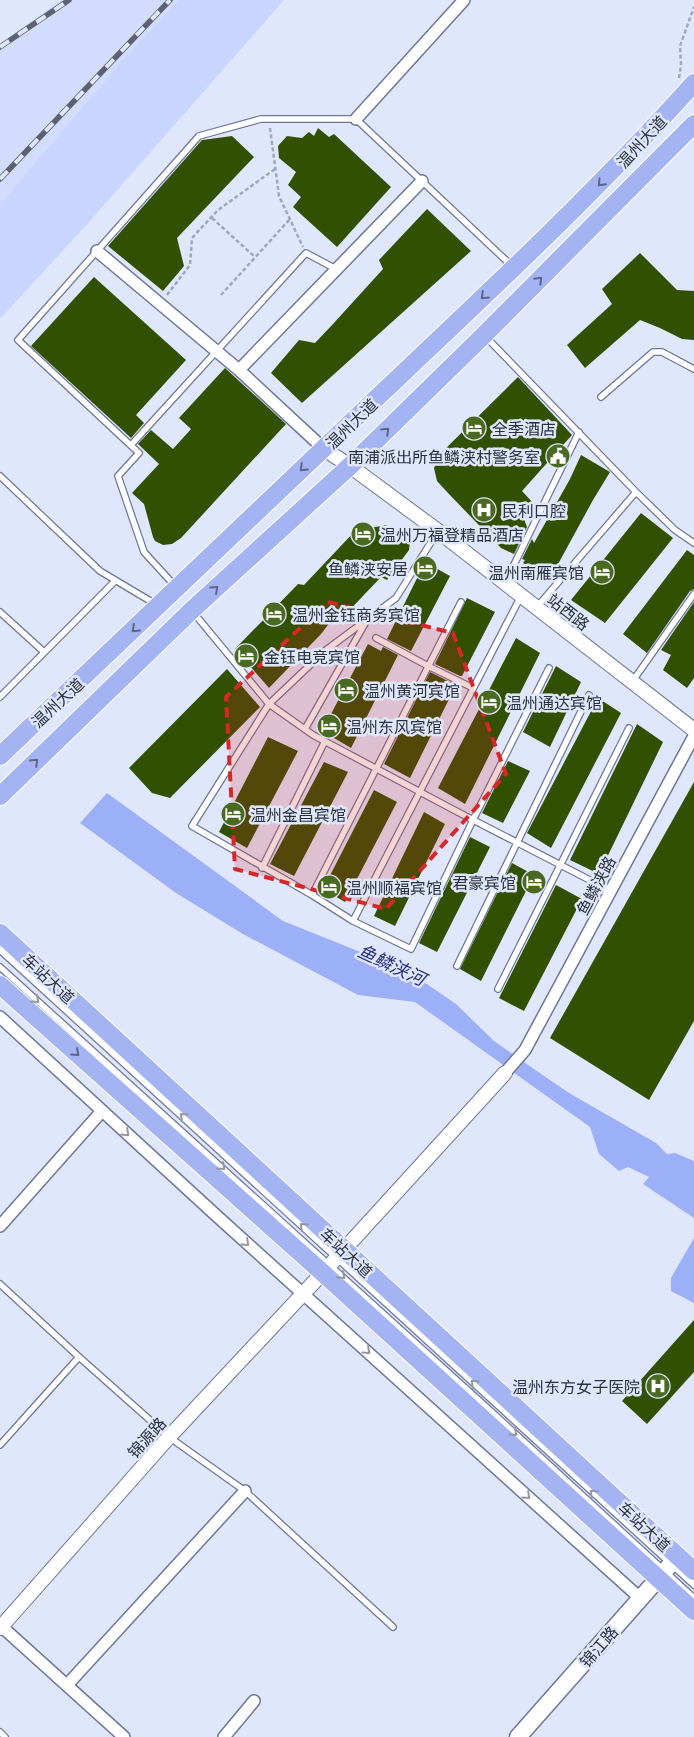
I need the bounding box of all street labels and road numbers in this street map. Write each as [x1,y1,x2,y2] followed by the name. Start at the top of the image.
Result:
[610,109,672,173] street label: 温州大道
[320,392,382,454] street label: 温州大道
[543,587,595,635] street label: 站西路
[25,671,89,733] street label: 温州大道
[569,851,621,919] street label: 鱼鳞浃路
[17,947,81,1009] street label: 车站大道
[315,1221,379,1283] street label: 车站大道
[121,1411,171,1463] street label: 锦源路
[613,1495,677,1557] street label: 车站大道
[573,1620,623,1672] street label: 锦江路

